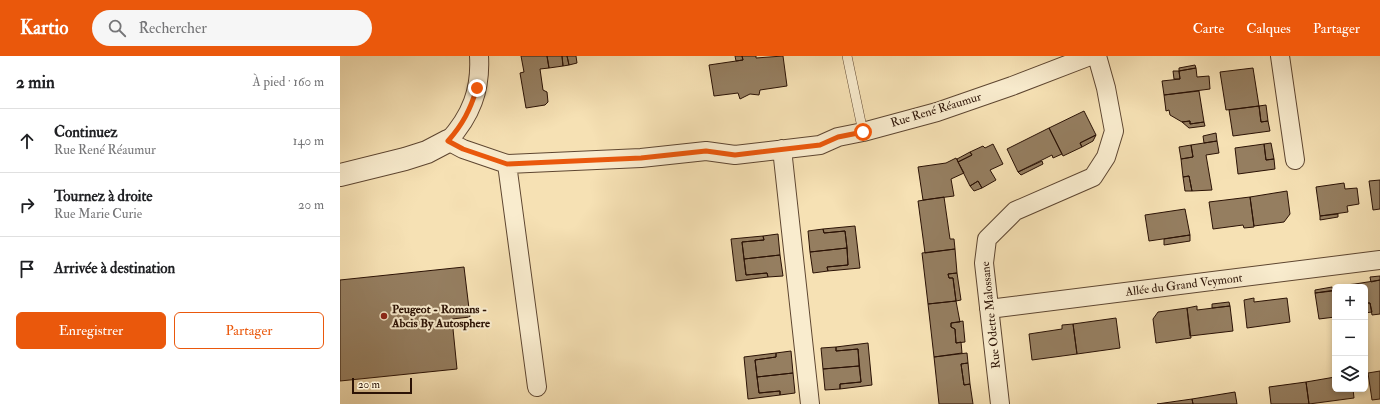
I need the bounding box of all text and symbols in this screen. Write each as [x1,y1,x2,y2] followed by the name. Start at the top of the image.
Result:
[92,10,372,46] search box
[20,16,68,40] text: Kartio
[106,17,128,39] icon: search
[138,19,207,38] text: Rechercher
[1193,20,1224,37] text: Carte
[1246,20,1291,37] text: Calques
[1313,20,1360,37] text: Partager
[16,72,55,93] text: 2 min
[253,74,324,90] text: À pied · 160 m
[468,79,486,97] route end
[889,89,984,131] street label: Rue René Réaumur
[54,123,118,142] text: Continuez
[854,123,872,141] route start
[16,130,38,152] icon: ahead
[293,133,324,149] text: 140 m
[54,142,156,158] text: Rue René Réaumur
[54,187,153,206] text: Tournez à droite
[16,194,38,216] icon: right
[298,197,324,213] text: 20 m
[54,206,142,222] text: Rue Marie Curie
[16,258,38,280] icon: arrive
[54,259,175,278] text: Arrivée à destination
[978,261,1004,369] street label: Rue Odette Malossane
[1124,270,1243,300] street label: Allée du Grand Veymont
[1332,284,1368,392] map controls
[1332,284,1368,320] button: +
[391,302,491,331] place label: Peugeot - Romans - Abcis By Autosphere
[379,311,389,321] marker: Peugeot - Romans - Abcis By Autosphere
[16,312,166,349] button: Enregistrer
[174,312,324,349] button: Partager
[1332,320,1368,356] button: −
[1332,356,1368,392] button: layers
[352,376,412,395] scale bar
[358,378,380,391] text: 20 m

